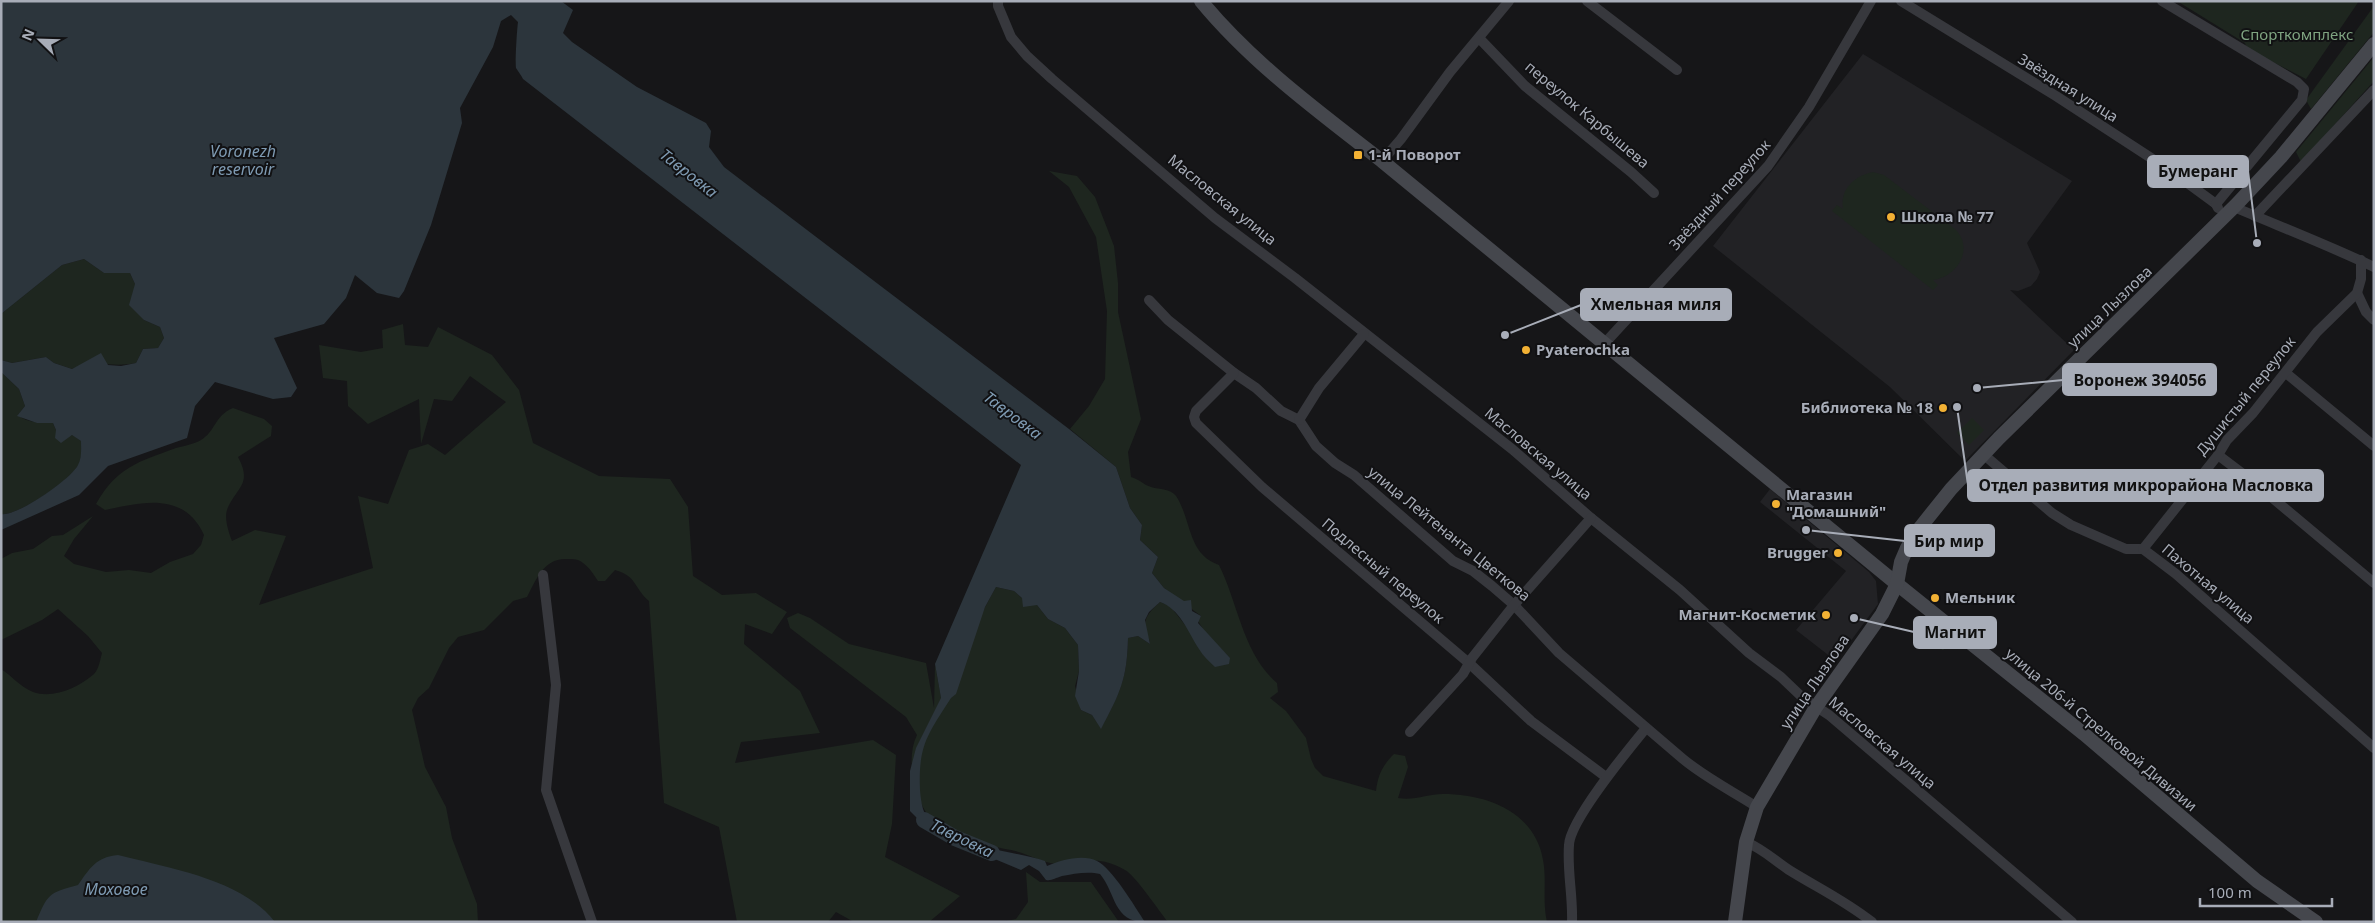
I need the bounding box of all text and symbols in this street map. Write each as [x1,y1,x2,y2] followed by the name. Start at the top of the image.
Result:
[15,15,65,65] north arrow
[2241,24,2353,44] park label: Спорткомплекс
[17,26,39,44] text: N
[2015,48,2122,126] street label: Звёздная улица
[1521,56,1654,172] street label: переулок Карбышева
[1664,135,1774,254] street label: Звёздный переулок
[210,140,276,180] water label: Voronezh reservoir
[656,143,722,203] water label: Тавровка
[1368,144,1461,164] place label: 1-й Поворот
[1164,149,1281,249] street label: Масловская улица
[1352,149,1364,161] marker: 1-й Поворот
[2148,156,2248,187] callout: Бумеранг
[2158,160,2238,182] text: Бумеранг
[1901,206,1994,226] place label: Школа № 77
[1885,211,1897,223] marker: Школа № 77
[2063,261,2156,352] street label: улица Лызлова
[1581,289,1731,320] callout: Хмельная миля
[1591,293,1721,315] text: Хмельная миля
[2191,332,2299,459] street label: Душистый переулок
[1536,339,1630,359] place label: Pyaterochka
[1520,344,1532,356] marker: Pyaterochka
[2063,364,2216,395] callout: Воронеж 394056
[2073,369,2207,391] text: Воронеж 394056
[979,386,1047,444] water label: Тавровка
[1801,397,1933,417] place label: Библиотека № 18
[1937,402,1949,414] marker: Библиотека № 18
[1481,403,1596,504] street label: Масловская улица
[1364,461,1535,605] street label: улица Лейтенанта Цветкова
[1968,470,2323,501] callout: Отдел развития микрорайона Масловка
[1979,474,2313,496] text: Отдел развития микрорайона Масловка
[1786,484,1886,521] place label: Магазин "Домашний"
[1770,498,1782,510] marker: Магазин "Домашний"
[1318,513,1449,628] street label: Подлесный переулок
[1905,525,1994,556] callout: Бир мир
[1914,530,1984,552] text: Бир мир
[2158,539,2259,628] street label: Пахотная улица
[1767,542,1828,562] place label: Brugger
[1832,547,1844,559] marker: Brugger
[1945,587,2016,607] place label: Мельник
[1929,592,1941,604] marker: Мельник
[1678,604,1817,624] place label: Магнит-Косметик
[1820,609,1832,621] marker: Магнит-Косметик
[1914,617,1996,648] callout: Магнит
[1924,621,1986,643] text: Магнит
[1775,630,1853,733] street label: улица Лызлова
[2002,643,2202,815] street label: улица 206-й Стрелковой Дивизии
[1825,692,1940,793] street label: Масловская улица
[927,813,997,863] water label: Тавровка
[2200,876,2332,908] scale bar
[84,878,148,900] water label: Моховое
[2208,882,2252,902] text: 100 m

